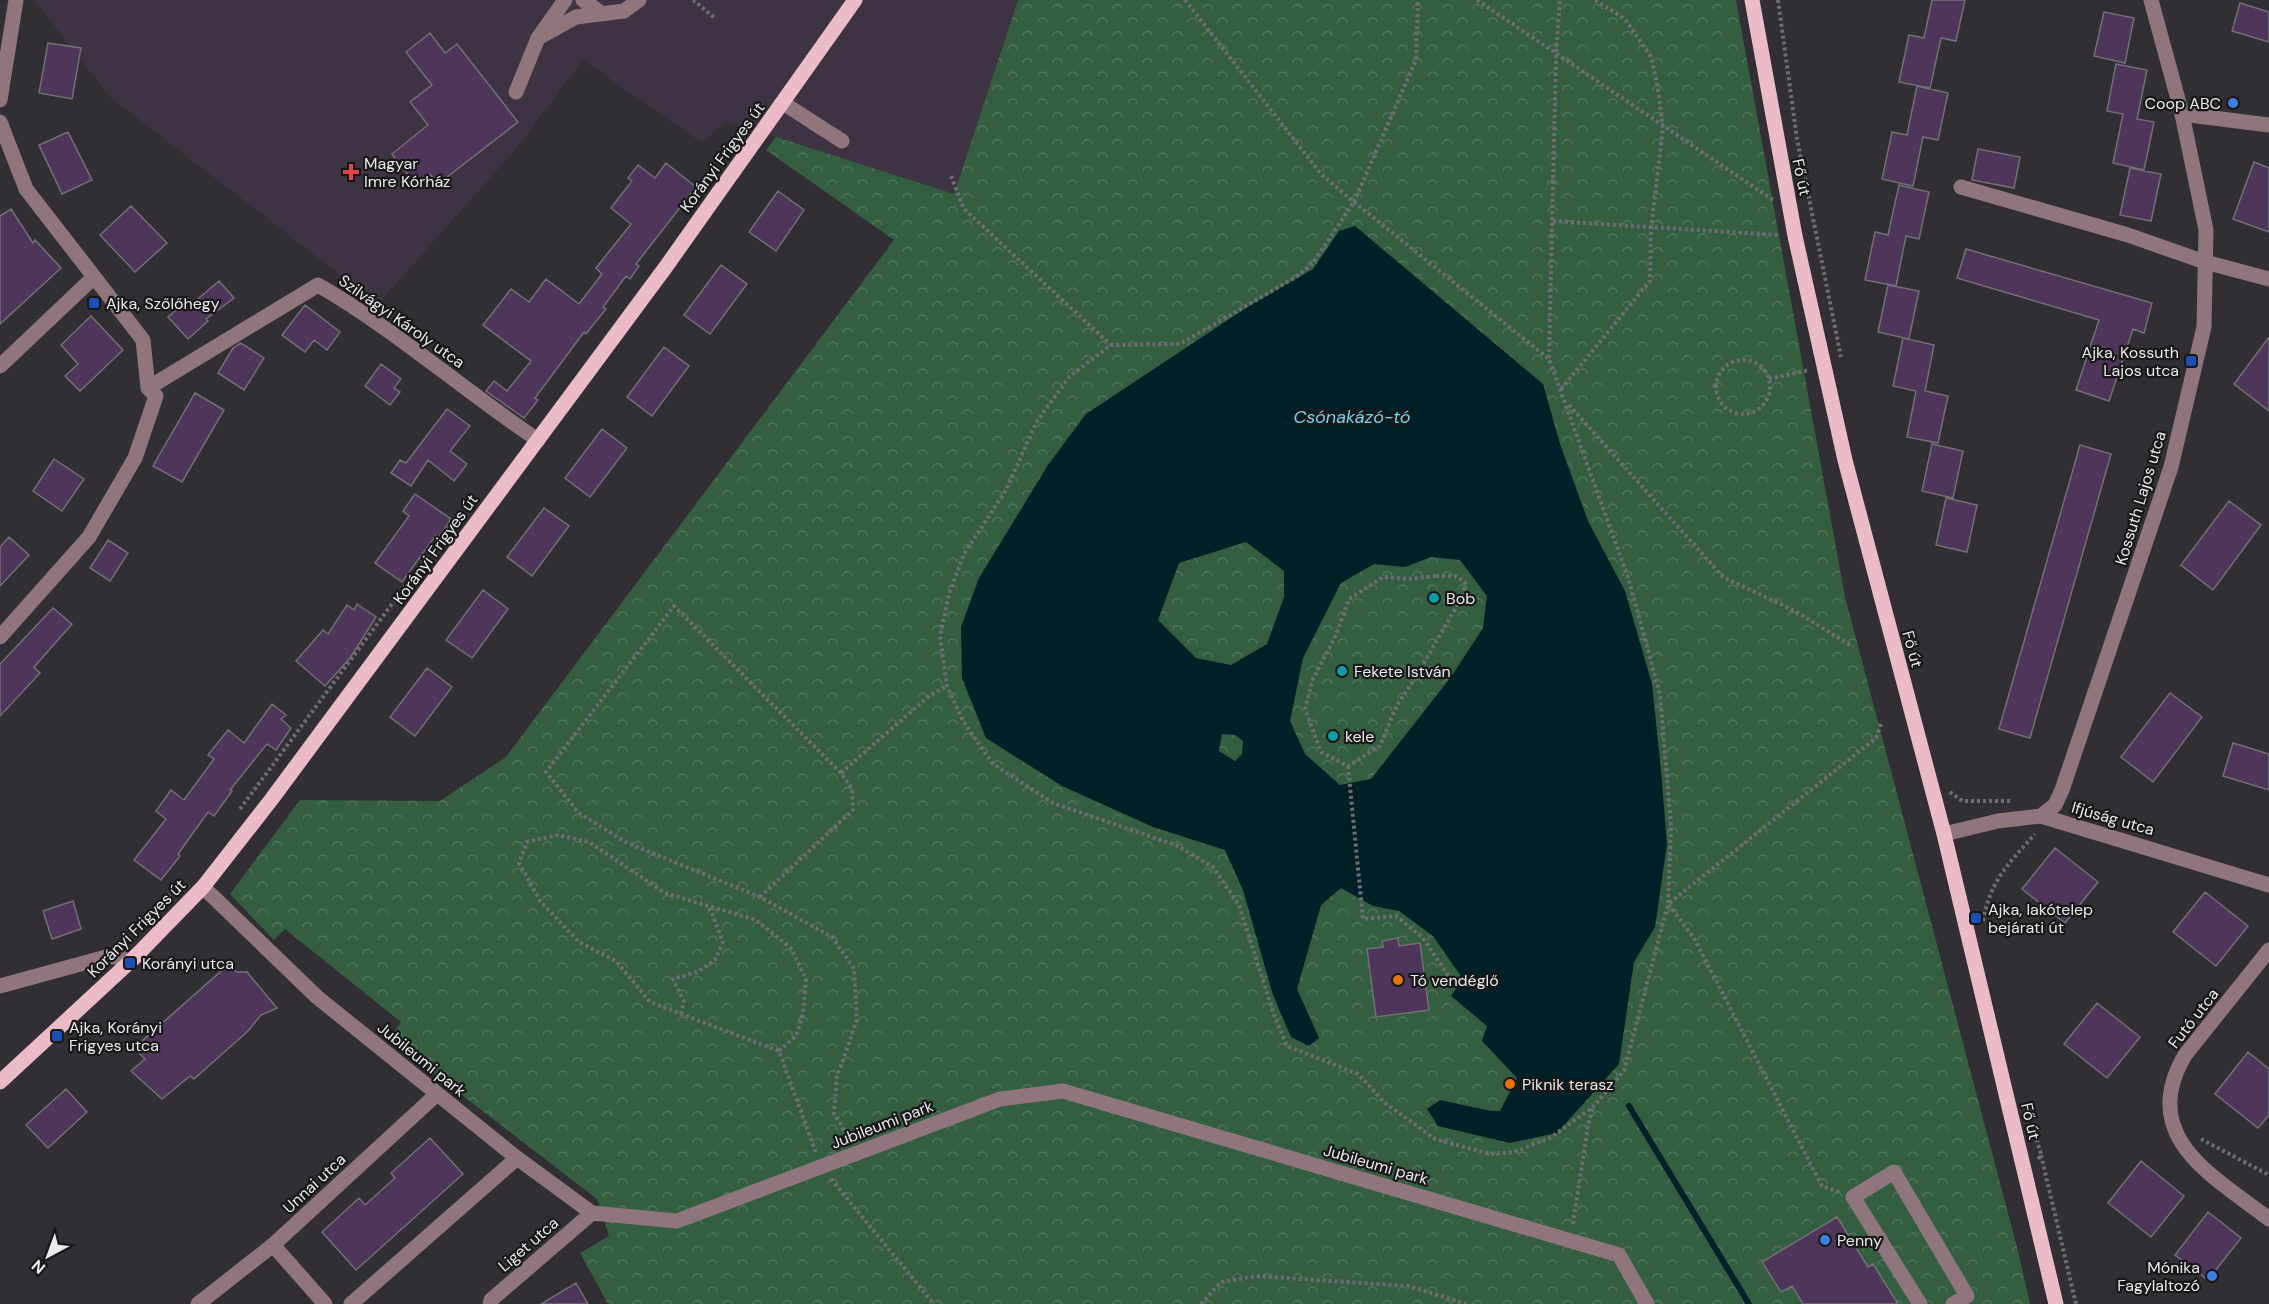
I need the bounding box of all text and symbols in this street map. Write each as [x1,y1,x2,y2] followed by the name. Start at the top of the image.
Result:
[2145,93,2221,114] place label: Coop ABC
[2226,96,2240,110] marker: Coop ABC
[675,98,769,216] street label: Korányi Frigyes út
[364,153,450,192] place label: Magyar Imre Kórház
[1787,157,1816,198] street label: Fő út
[342,163,360,181] marker: Magyar Imre Kórház
[335,270,469,373] street label: Szilvágyi Károly utca
[106,293,220,314] place label: Ajka, Szőlőhegy
[87,296,101,310] marker: Ajka, Szőlőhegy
[2082,342,2179,381] place label: Ajka, Kossuth Lajos utca
[2184,354,2198,368] marker: Ajka, Kossuth Lajos utca
[1293,405,1411,429] water label: Csónakázó-tó
[2110,429,2171,568] street label: Kossuth Lajos utca
[388,490,482,608] street label: Korányi Frigyes út
[1446,588,1475,609] place label: Bob
[1427,591,1441,605] marker: Bob
[1898,628,1928,670] street label: Fő út
[1354,661,1451,682] place label: Fekete István
[1335,664,1349,678] marker: Fekete István
[1345,726,1374,747] place label: kele
[1326,729,1340,743] marker: kele
[2069,797,2157,840] street label: Ifjúság utca
[83,875,190,982] street label: Korányi Frigyes út
[1988,899,2093,938] place label: Ajka, lakótelep bejárati út
[1969,911,1983,925] marker: Ajka, lakótelep bejárati út
[142,953,234,974] place label: Korányi utca
[123,956,137,970] marker: Korányi utca
[1410,970,1499,991] place label: Tó vendéglő
[1391,973,1405,987] marker: Tó vendéglő
[2163,984,2223,1053] street label: Futó utca
[69,1017,162,1056] place label: Ajka, Korányi Frigyes utca
[373,1017,470,1102] street label: Jubileumi park
[50,1029,64,1043] marker: Ajka, Korányi Frigyes utca
[1522,1074,1614,1095] place label: Piknik terasz
[1503,1077,1517,1091] marker: Piknik terasz
[828,1095,936,1154] street label: Jubileumi park
[2016,1101,2045,1142] street label: Fő út
[1321,1140,1431,1189] street label: Jubileumi park
[278,1149,350,1218] street label: Unnai utca
[494,1212,563,1276] street label: Liget utca
[18,1226,78,1286] north arrow
[1837,1230,1882,1251] place label: Penny
[1818,1233,1832,1247] marker: Penny
[27,1255,50,1279] text: N
[2117,1257,2200,1296] place label: Mónika Fagylaltozó
[2205,1269,2219,1283] marker: Mónika Fagylaltozó

